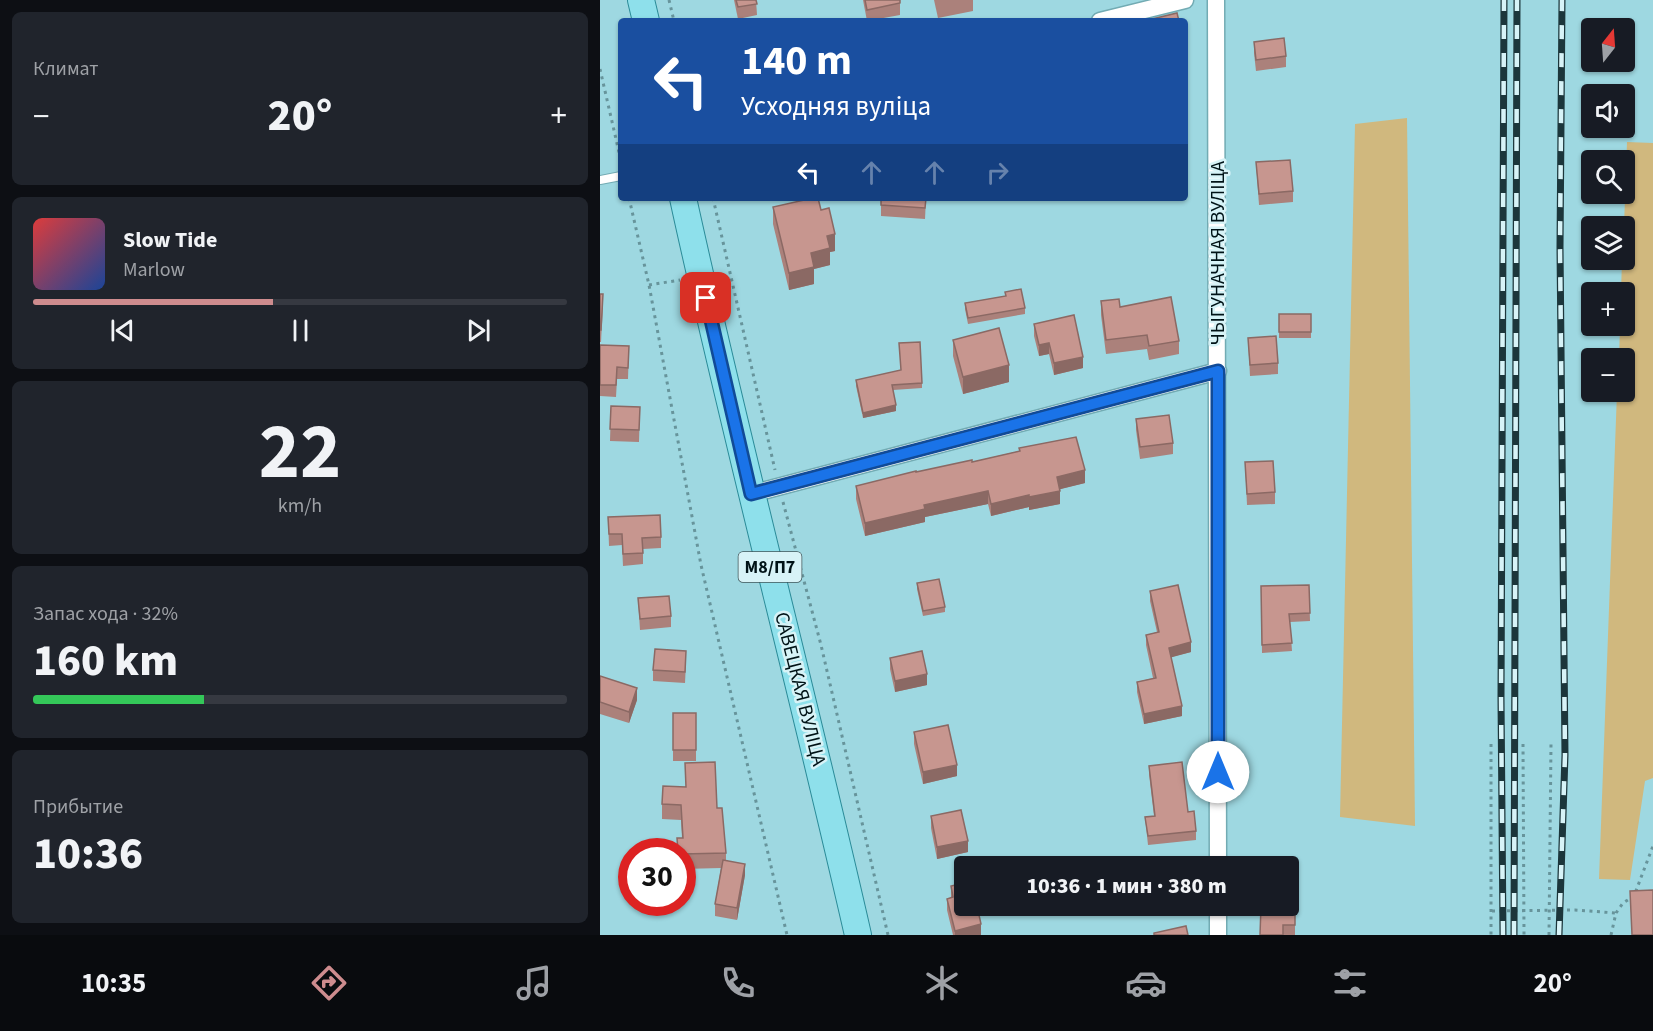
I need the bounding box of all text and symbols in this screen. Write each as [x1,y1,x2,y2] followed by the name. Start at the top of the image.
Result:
[1581,18,1635,72] north arrow
[1581,18,1635,402] map controls
[741,31,852,91] text: 140 m
[642,42,720,120] icon: left
[33,55,99,83] text: Климат
[268,84,332,148] text: 20°
[1581,84,1635,138] button: sound
[741,87,931,126] text: Усходняя вуліца
[33,93,49,140] text: −
[551,93,567,140] text: +
[1581,150,1635,204] button: search
[792,156,825,189] icon: left
[855,156,888,189] icon: ahead
[918,156,951,189] icon: ahead
[981,156,1014,189] icon: right
[1204,161,1232,345] street label: ЧЫГУНАЧНАЯ ВУЛІЦА
[1581,216,1635,270] button: layers
[123,224,217,256] text: Slow Tide
[123,256,185,284] text: Marlow
[680,272,731,323] pin
[689,281,722,314] icon: arrive
[1581,282,1635,336] button: +
[106,314,139,347] icon: previous
[284,314,317,347] icon: pause
[462,314,495,347] icon: next
[1581,348,1635,402] button: −
[259,397,341,508] text: 22
[278,492,322,520] text: km/h
[738,552,801,582] road number: М8/П7
[33,600,178,628] text: Запас хода · 32%
[767,609,833,769] street label: САВЕЦКАЯ ВУЛІЦА
[33,629,178,693] text: 160 km
[1186,740,1250,804] position arrow
[33,793,123,821] text: Прибытие
[33,822,143,886] text: 10:36
[618,838,696,916] speed limit sign: 30
[1026,870,1227,902] text: 10:36 · 1 мин · 380 m
[308,962,350,1004] icon: directions
[513,962,555,1004] icon: music
[717,962,759,1004] icon: phone
[921,962,963,1004] icon: climate
[1125,962,1167,1004] icon: car
[1329,962,1371,1004] icon: filters
[81,964,146,1003] text: 10:35
[1534,964,1572,1003] text: 20°

